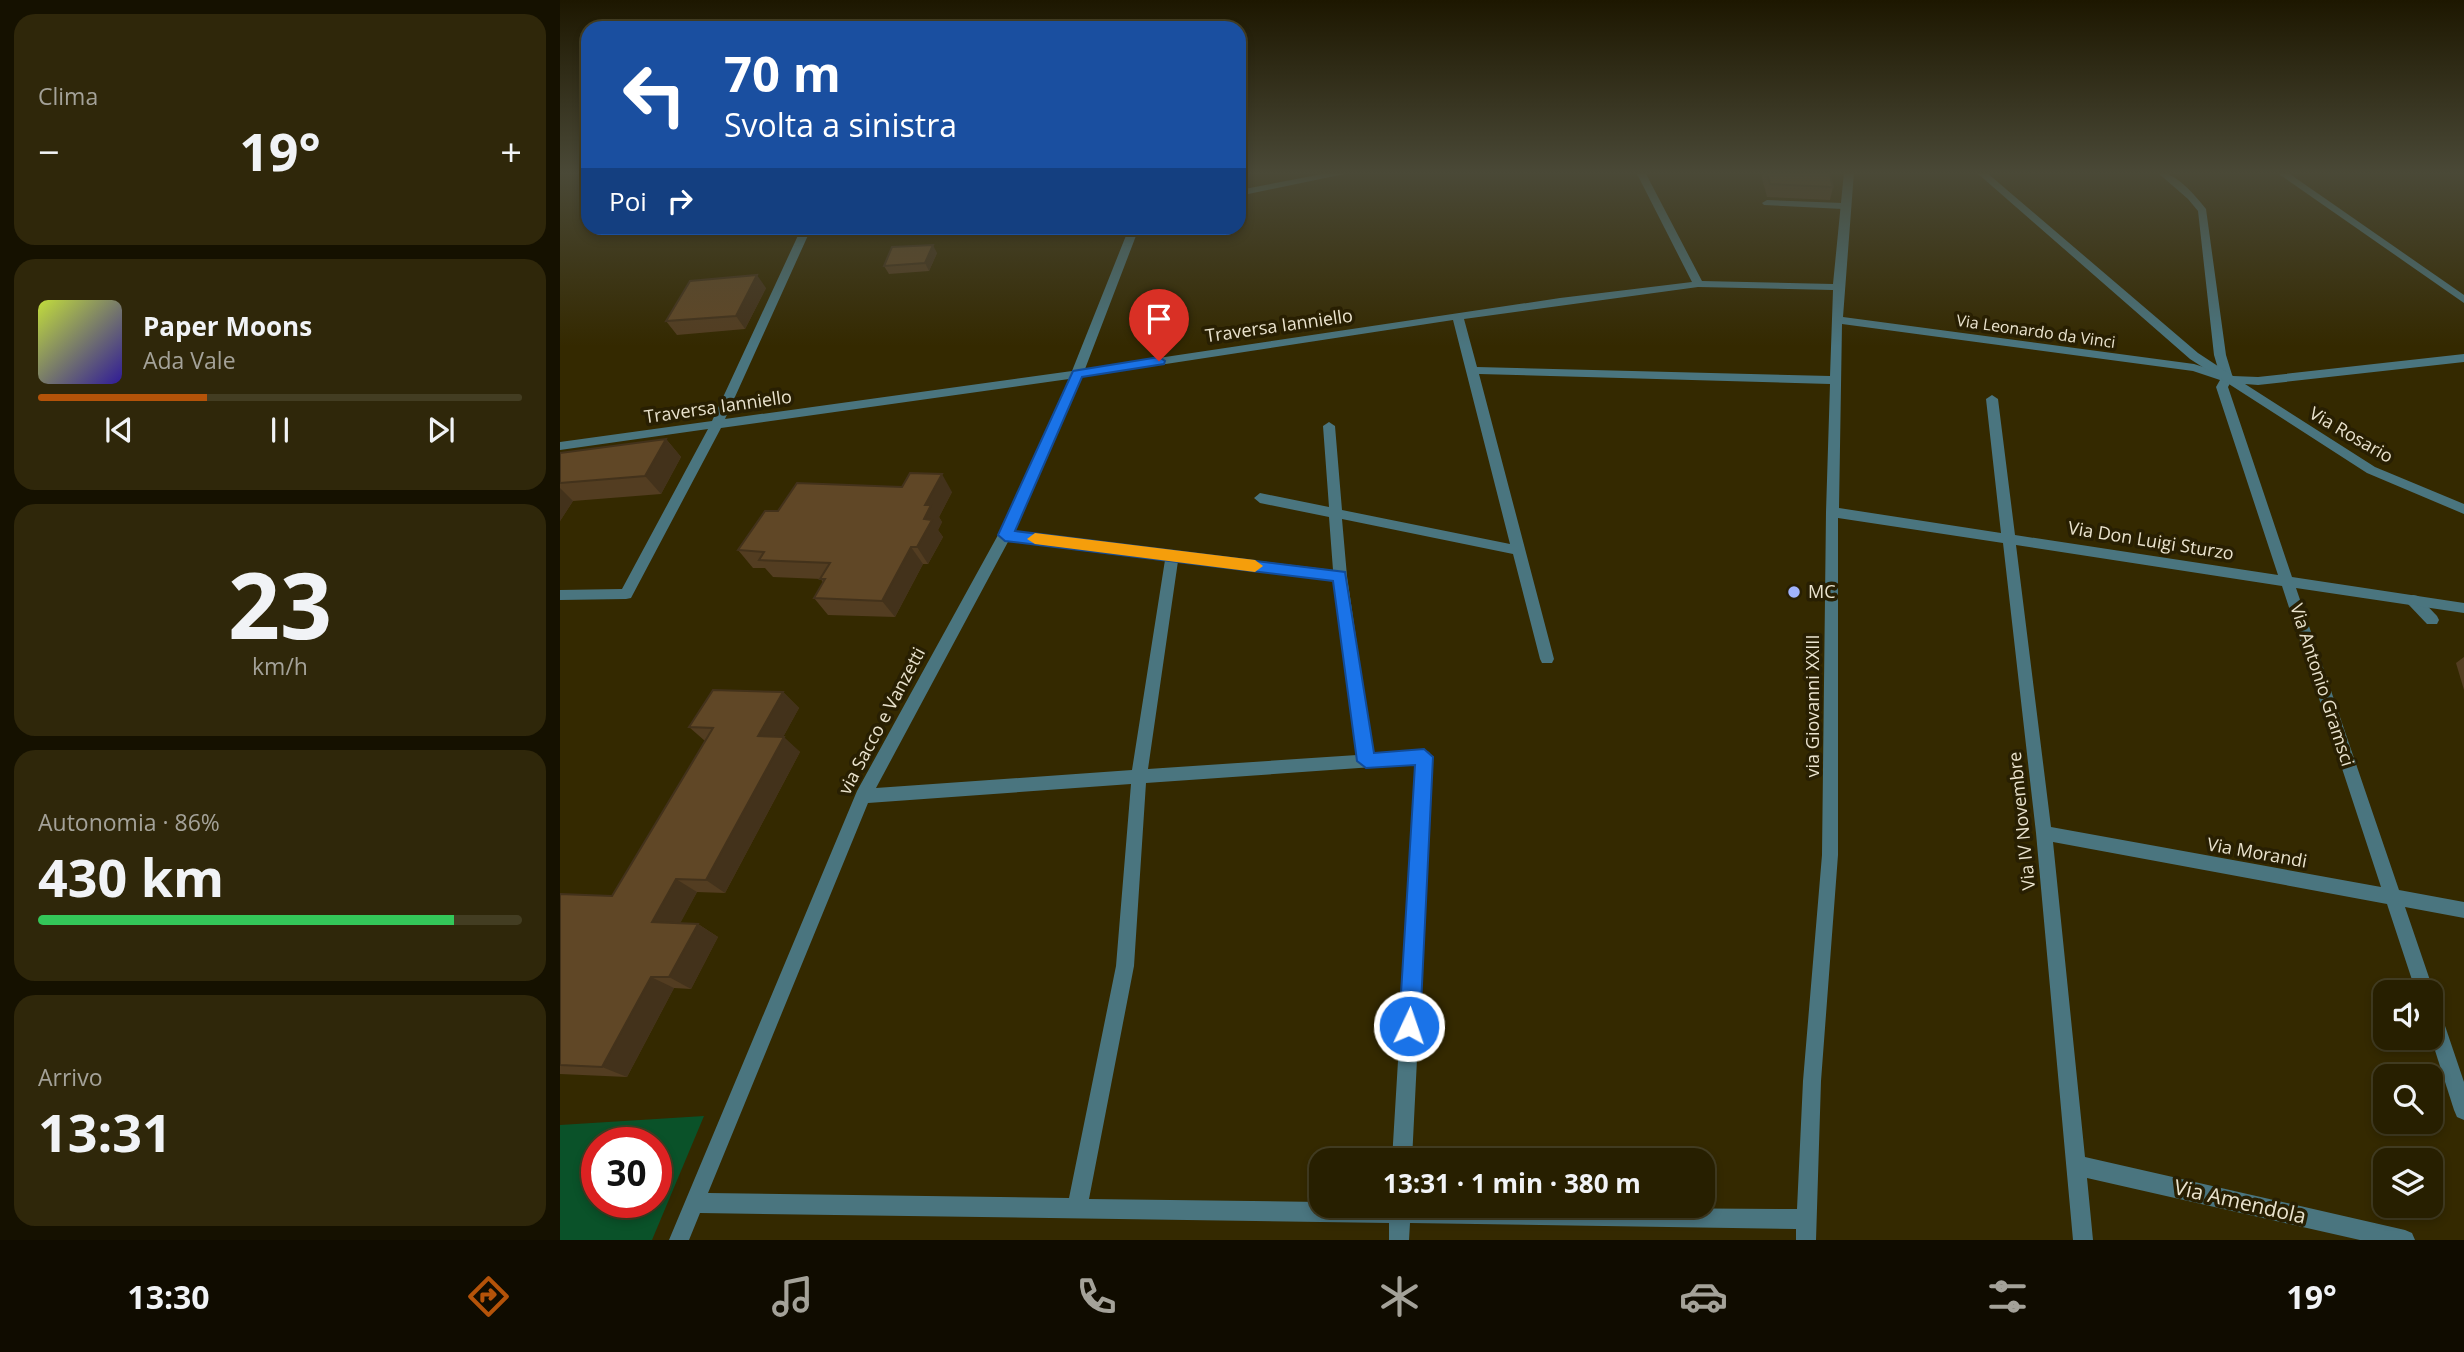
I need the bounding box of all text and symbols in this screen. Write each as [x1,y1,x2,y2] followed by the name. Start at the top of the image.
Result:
[724,40,841,106] text: 70 m
[609,49,700,140] icon: left
[38,80,98,112] text: Clima
[724,103,957,146] text: Svolta a sinistra
[239,115,321,186] text: 19°
[38,125,60,177] text: −
[500,125,522,177] text: +
[661,182,699,220] icon: right
[609,183,647,219] text: Poi
[1129,289,1189,361] pin
[1140,300,1178,338] icon: arrive
[1204,303,1354,347] street label: Traversa Ianniello
[143,308,312,344] text: Paper Moons
[1955,309,2117,353] street label: Via Leonardo da Vinci
[143,344,236,376] text: Ada Vale
[643,384,793,428] street label: Traversa Ianniello
[2305,400,2398,468] street label: Via Rosario
[100,411,138,449] icon: previous
[261,411,299,449] icon: pause
[422,411,460,449] icon: next
[2067,515,2236,565] street label: Via Don Luigi Sturzo
[228,542,332,666] text: 23
[1808,579,1836,603] place label: MC
[1786,584,1802,600] marker: MC
[2285,600,2361,769] street label: Via Antonio Gramsci
[1800,635,1824,777] street label: via Giovanni XXIII
[832,643,930,798] street label: via Sacco e Vanzetti
[252,650,308,682] text: km/h
[2002,751,2040,891] street label: Via IV Novembre
[38,806,220,838] text: Autonomia · 86%
[2205,831,2309,873] street label: Via Morandi
[38,841,224,912] text: 430 km
[2373,980,2443,1218] map controls
[2373,980,2443,1050] button: sound
[1372,989,1446,1063] position arrow
[38,1061,102,1093] text: Arrivo
[2373,1064,2443,1134] button: search
[38,1096,172,1167] text: 13:31
[581,1127,672,1218] speed limit sign: 30
[2373,1148,2443,1218] button: layers
[1383,1165,1641,1201] text: 13:31 · 1 min · 380 m
[2171,1172,2309,1230] street label: Via Amendola
[464,1272,513,1321] icon: directions
[768,1272,817,1321] icon: music
[1072,1272,1121,1321] icon: phone
[1375,1272,1424,1321] icon: climate
[1679,1272,1728,1321] icon: car
[1983,1272,2032,1321] icon: filters
[127,1275,210,1318] text: 13:30
[2286,1275,2337,1318] text: 19°

